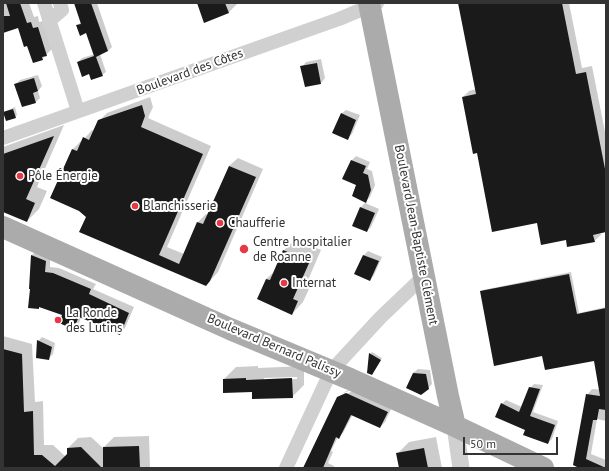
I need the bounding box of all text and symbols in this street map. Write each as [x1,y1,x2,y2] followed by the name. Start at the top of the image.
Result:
[135,46,245,98] street label: Boulevard des Côtes
[391,144,441,326] street label: Boulevard Jean-Baptiste Clément
[28,168,98,184] place label: Pôle Énergie
[15,171,25,181] marker: Pôle Énergie
[143,198,216,214] place label: Blanchisserie
[130,201,140,211] marker: Blanchisserie
[228,215,285,231] place label: Chaufferie
[215,218,225,228] marker: Chaufferie
[253,234,352,265] place label: Centre hospitalier de Roanne
[238,243,250,255] marker: Centre hospitalier de Roanne
[292,275,336,291] place label: Internat
[279,278,289,288] marker: Internat
[66,305,122,336] place label: La Ronde des Lutins
[205,311,343,381] street label: Boulevard Bernard Palissy
[53,315,63,325] marker: La Ronde des Lutins
[465,429,560,455] scale bar
[470,436,496,451] text: 50 m

